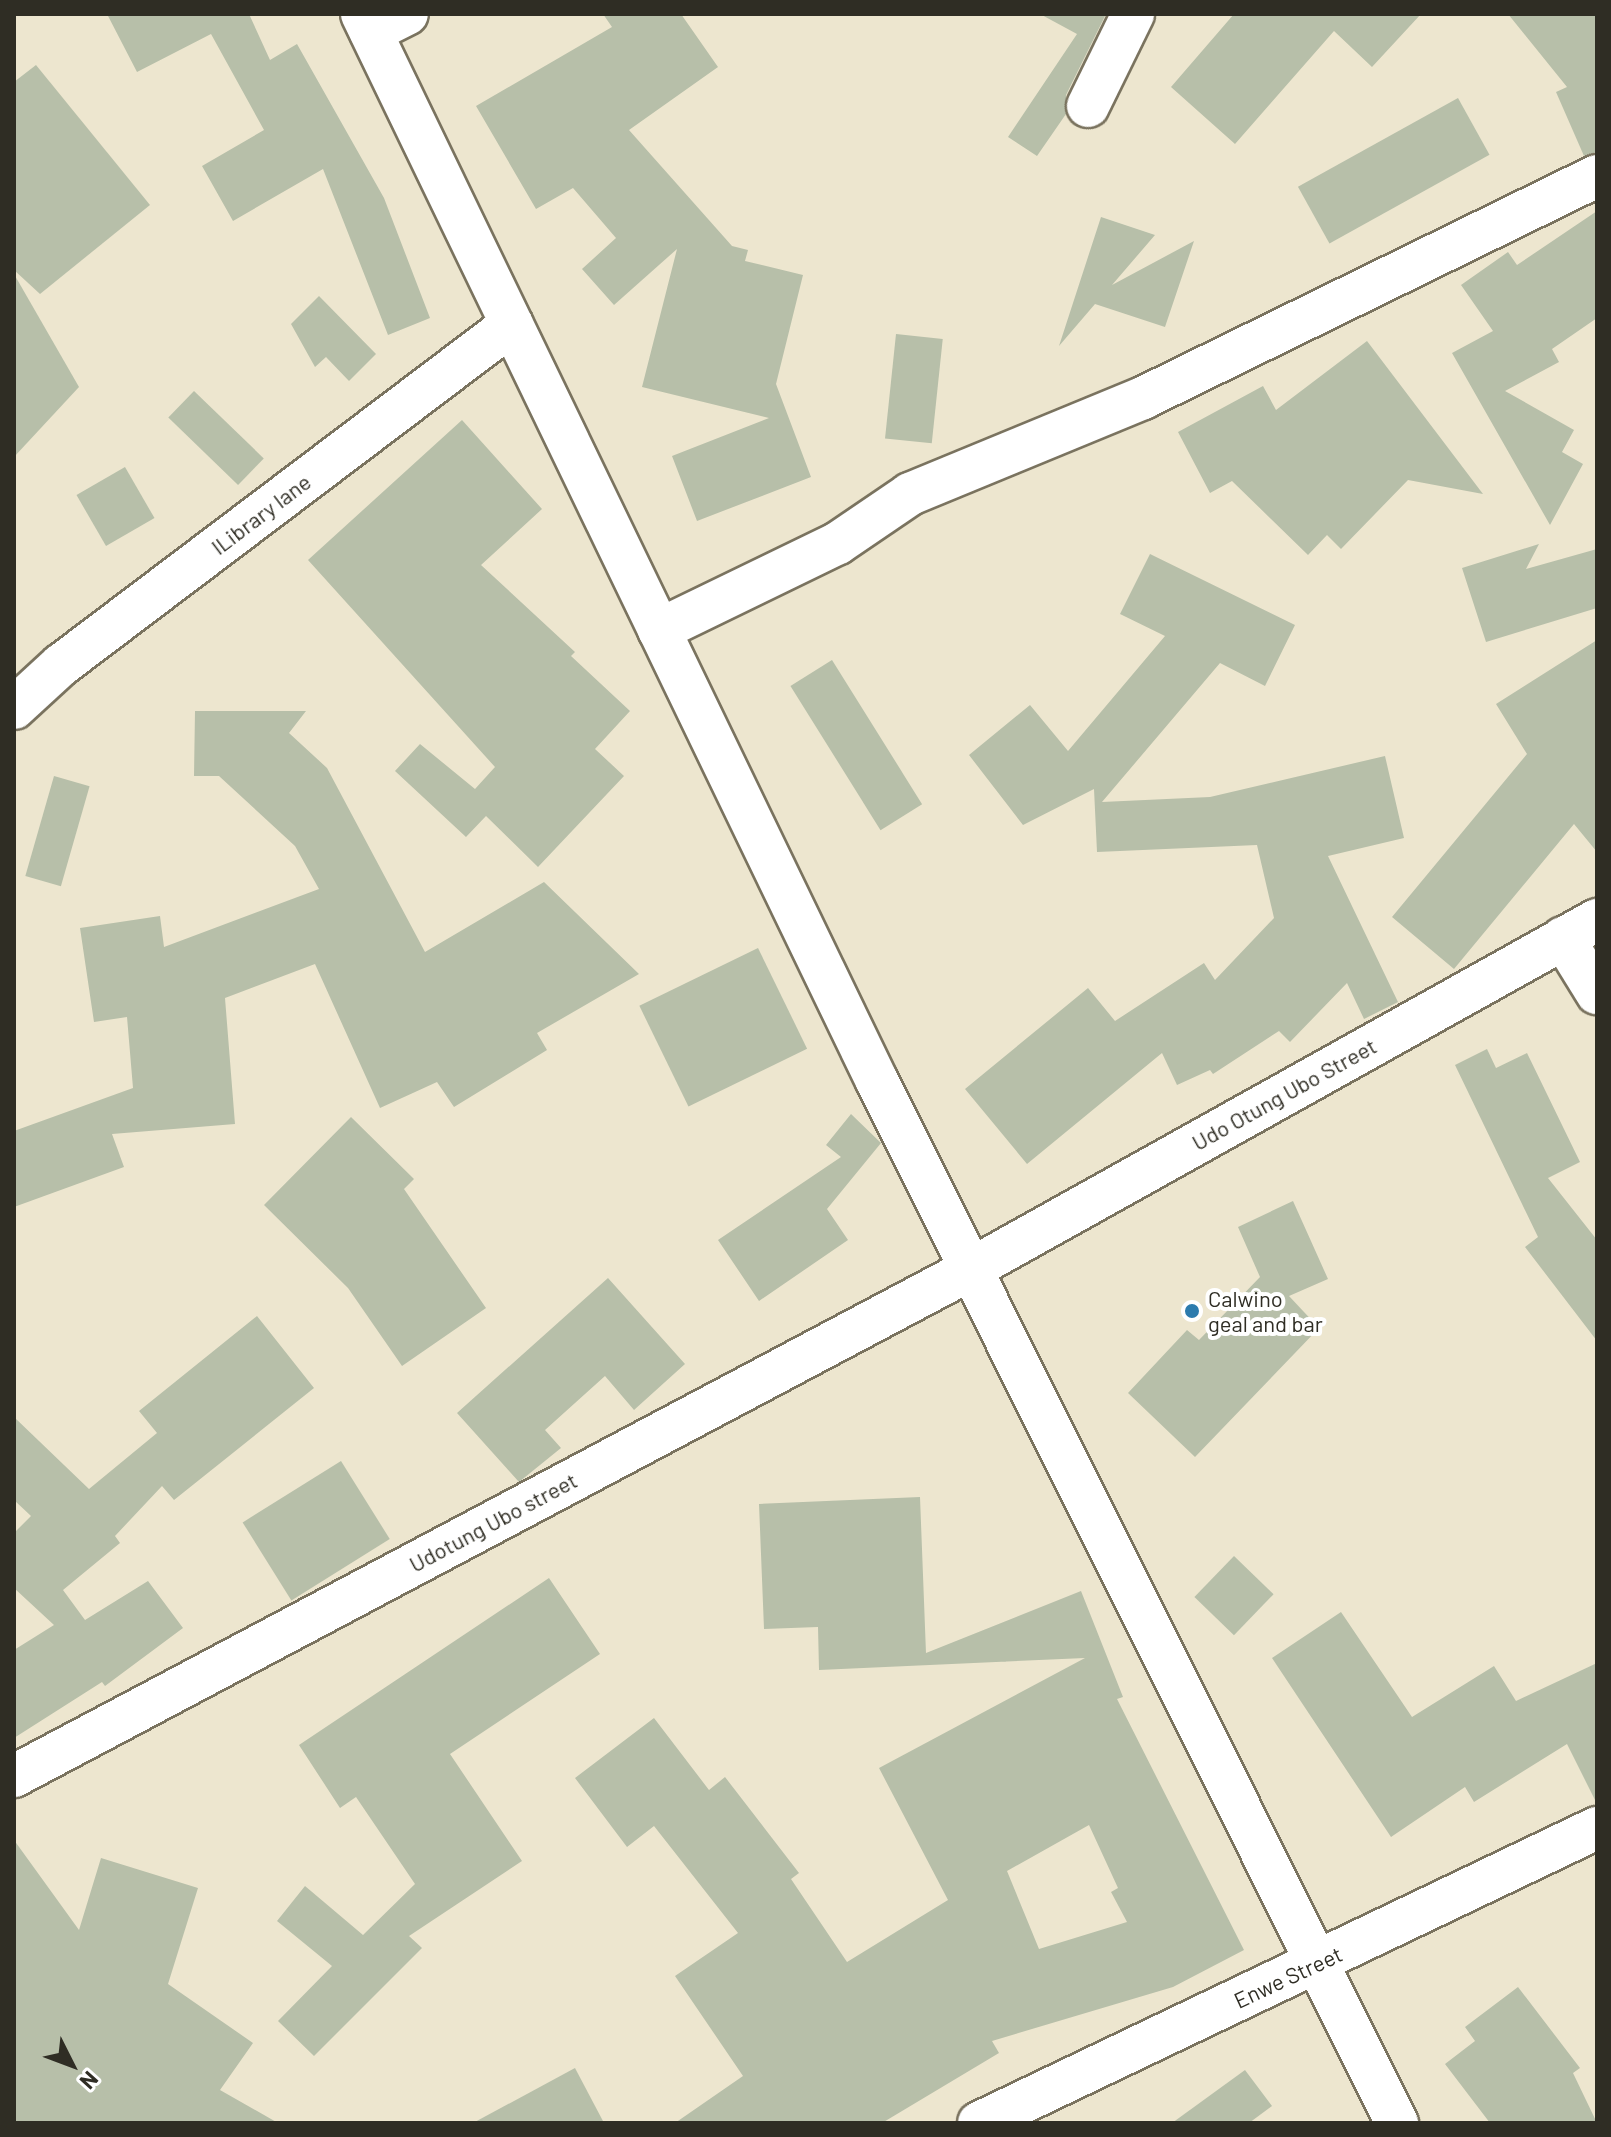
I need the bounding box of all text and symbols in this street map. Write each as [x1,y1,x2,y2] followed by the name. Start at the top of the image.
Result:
[206,468,316,560] street label: lLibrary lane
[1187,1032,1381,1156] street label: Udo Otung Ubo Street
[1208,1285,1323,1336] place label: Calwino geal and bar
[1183,1302,1201,1320] marker: Calwino geal and bar
[405,1467,581,1577] street label: Udotung Ubo street
[1230,1940,1346,2014] street label: Enwe Street
[32,2025,112,2105] north arrow
[75,2067,104,2095] text: N

